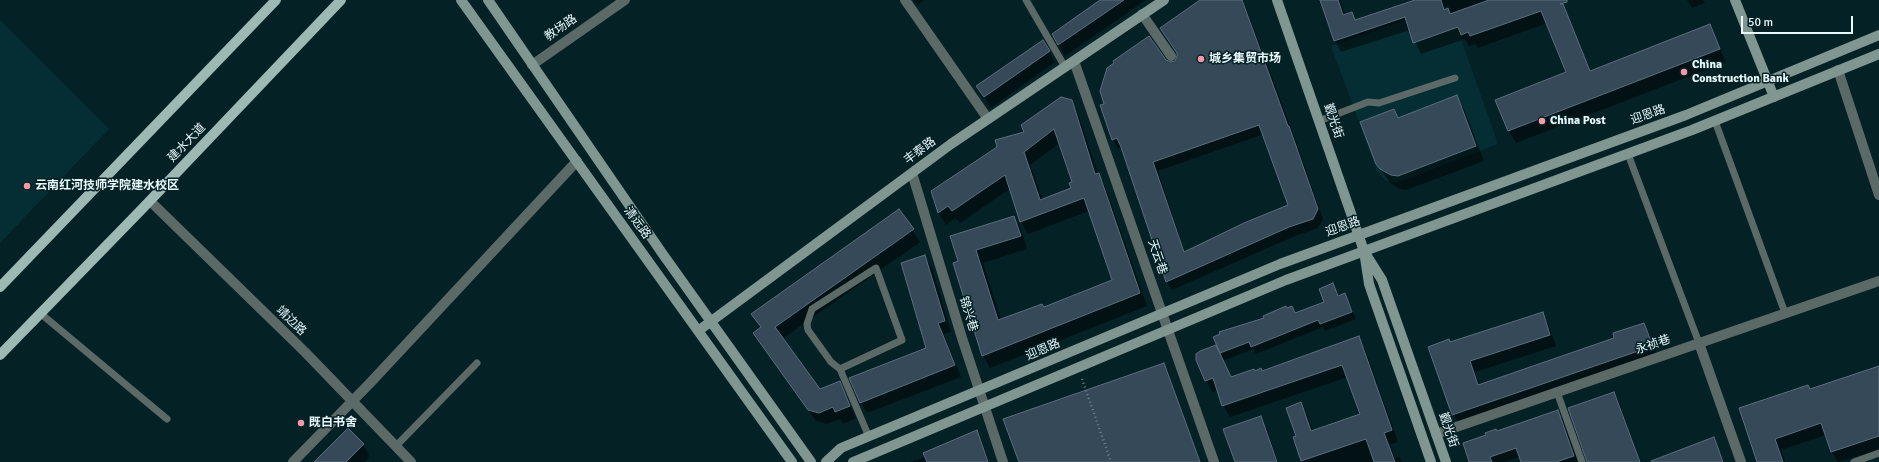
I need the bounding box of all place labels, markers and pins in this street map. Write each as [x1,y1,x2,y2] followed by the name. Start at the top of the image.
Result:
[1209,52,1281,66] place label: 城乡集贸市场
[1196,54,1206,64] marker: 城乡集贸市场
[1692,58,1789,86] place label: China Construction Bank
[1679,67,1689,77] marker: China Construction Bank
[1550,114,1606,128] place label: China Post
[1537,116,1547,126] marker: China Post
[35,179,179,193] place label: 云南红河技师学院建水校区
[22,181,32,191] marker: 云南红河技师学院建水校区
[309,416,357,430] place label: 既白书舍
[296,418,306,428] marker: 既白书舍

